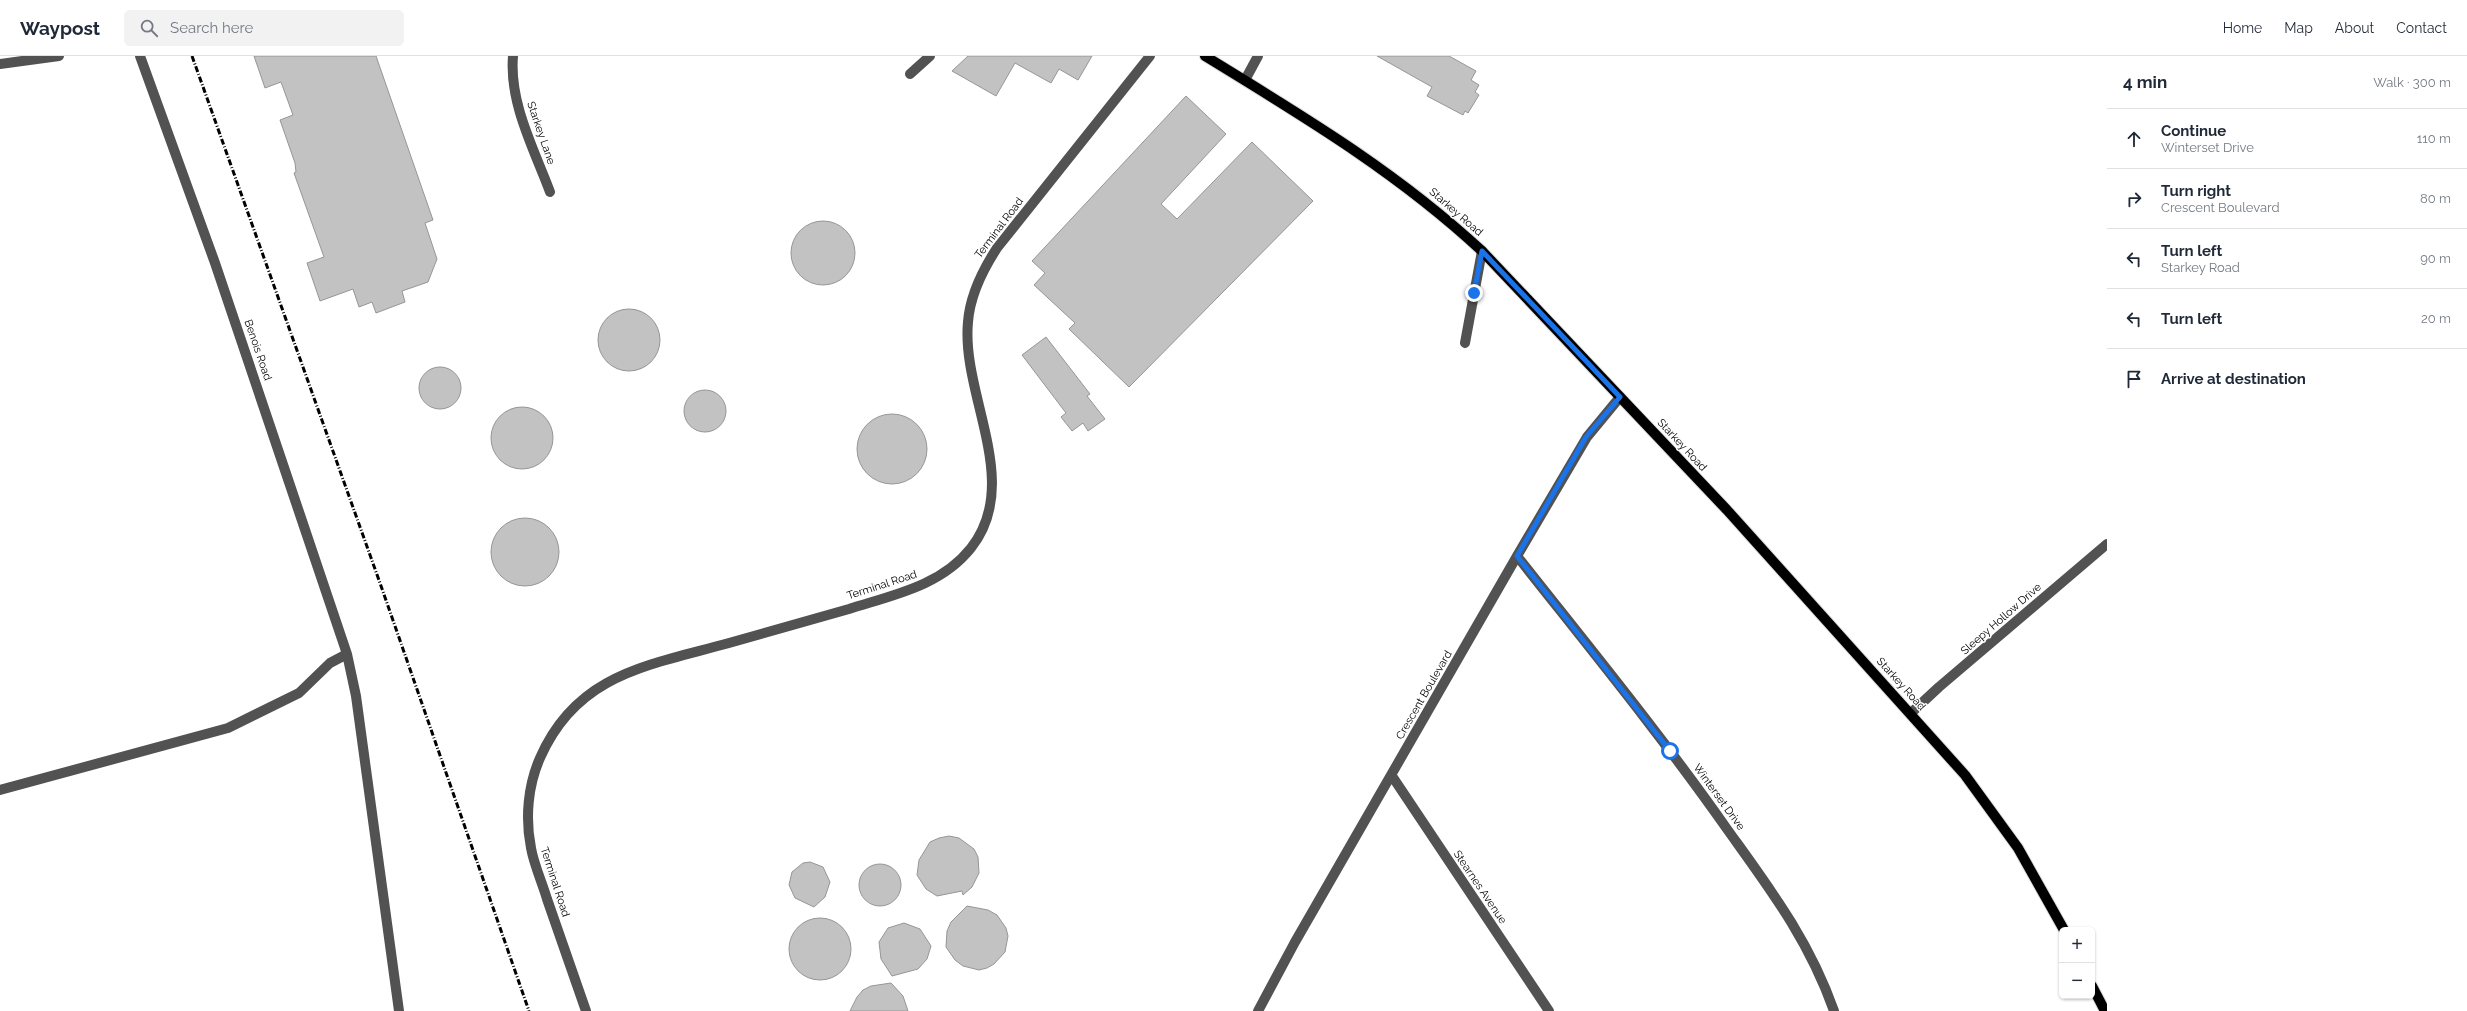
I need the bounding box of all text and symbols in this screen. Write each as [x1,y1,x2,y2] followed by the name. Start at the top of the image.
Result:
[124,10,404,46] search box
[20,17,100,39] text: Waypost
[138,17,160,39] icon: search
[170,19,253,37] text: Search here
[2223,20,2262,36] text: Home
[2284,20,2313,36] text: Map
[2335,20,2374,36] text: About
[2396,20,2447,36] text: Contact
[2123,72,2167,92] text: 4 min
[2373,75,2451,90] text: Walk · 300 m
[524,100,558,167] street label: Starkey Lane
[2161,122,2226,140] text: Continue
[2123,128,2145,150] icon: ahead
[2417,131,2451,146] text: 110 m
[2161,140,2254,155] text: Winterset Drive
[2161,182,2231,200] text: Turn right
[1427,185,1486,239] street label: Starkey Road
[2123,188,2145,210] icon: right
[2420,191,2451,206] text: 80 m
[972,195,1026,261] street label: Terminal Road
[2161,200,2279,215] text: Crescent Boulevard
[2161,242,2222,260] text: Turn left
[2123,248,2145,270] icon: left
[2420,251,2451,266] text: 90 m
[2161,260,2240,275] text: Starkey Road
[1465,284,1483,302] route end
[2123,308,2145,330] icon: left
[2161,310,2222,328] text: Turn left
[2421,311,2451,326] text: 20 m
[241,318,275,382] street label: Benois Road
[2123,368,2145,390] icon: arrive
[2161,370,2306,388] text: Arrive at destination
[1654,416,1710,474] street label: Starkey Road
[845,568,919,602] street label: Terminal Road
[1958,580,2044,657] street label: Sleepy Hollow Drive
[1393,648,1455,742] street label: Crescent Boulevard
[1874,655,1928,713] street label: Starkey Road
[1661,742,1679,760] route start
[1691,761,1748,833] street label: Winterset Drive
[538,845,572,919] street label: Terminal Road
[1451,848,1510,927] street label: Stearnes Avenue
[2059,927,2095,999] map controls
[2059,927,2095,963] button: +
[2059,963,2095,999] button: −

